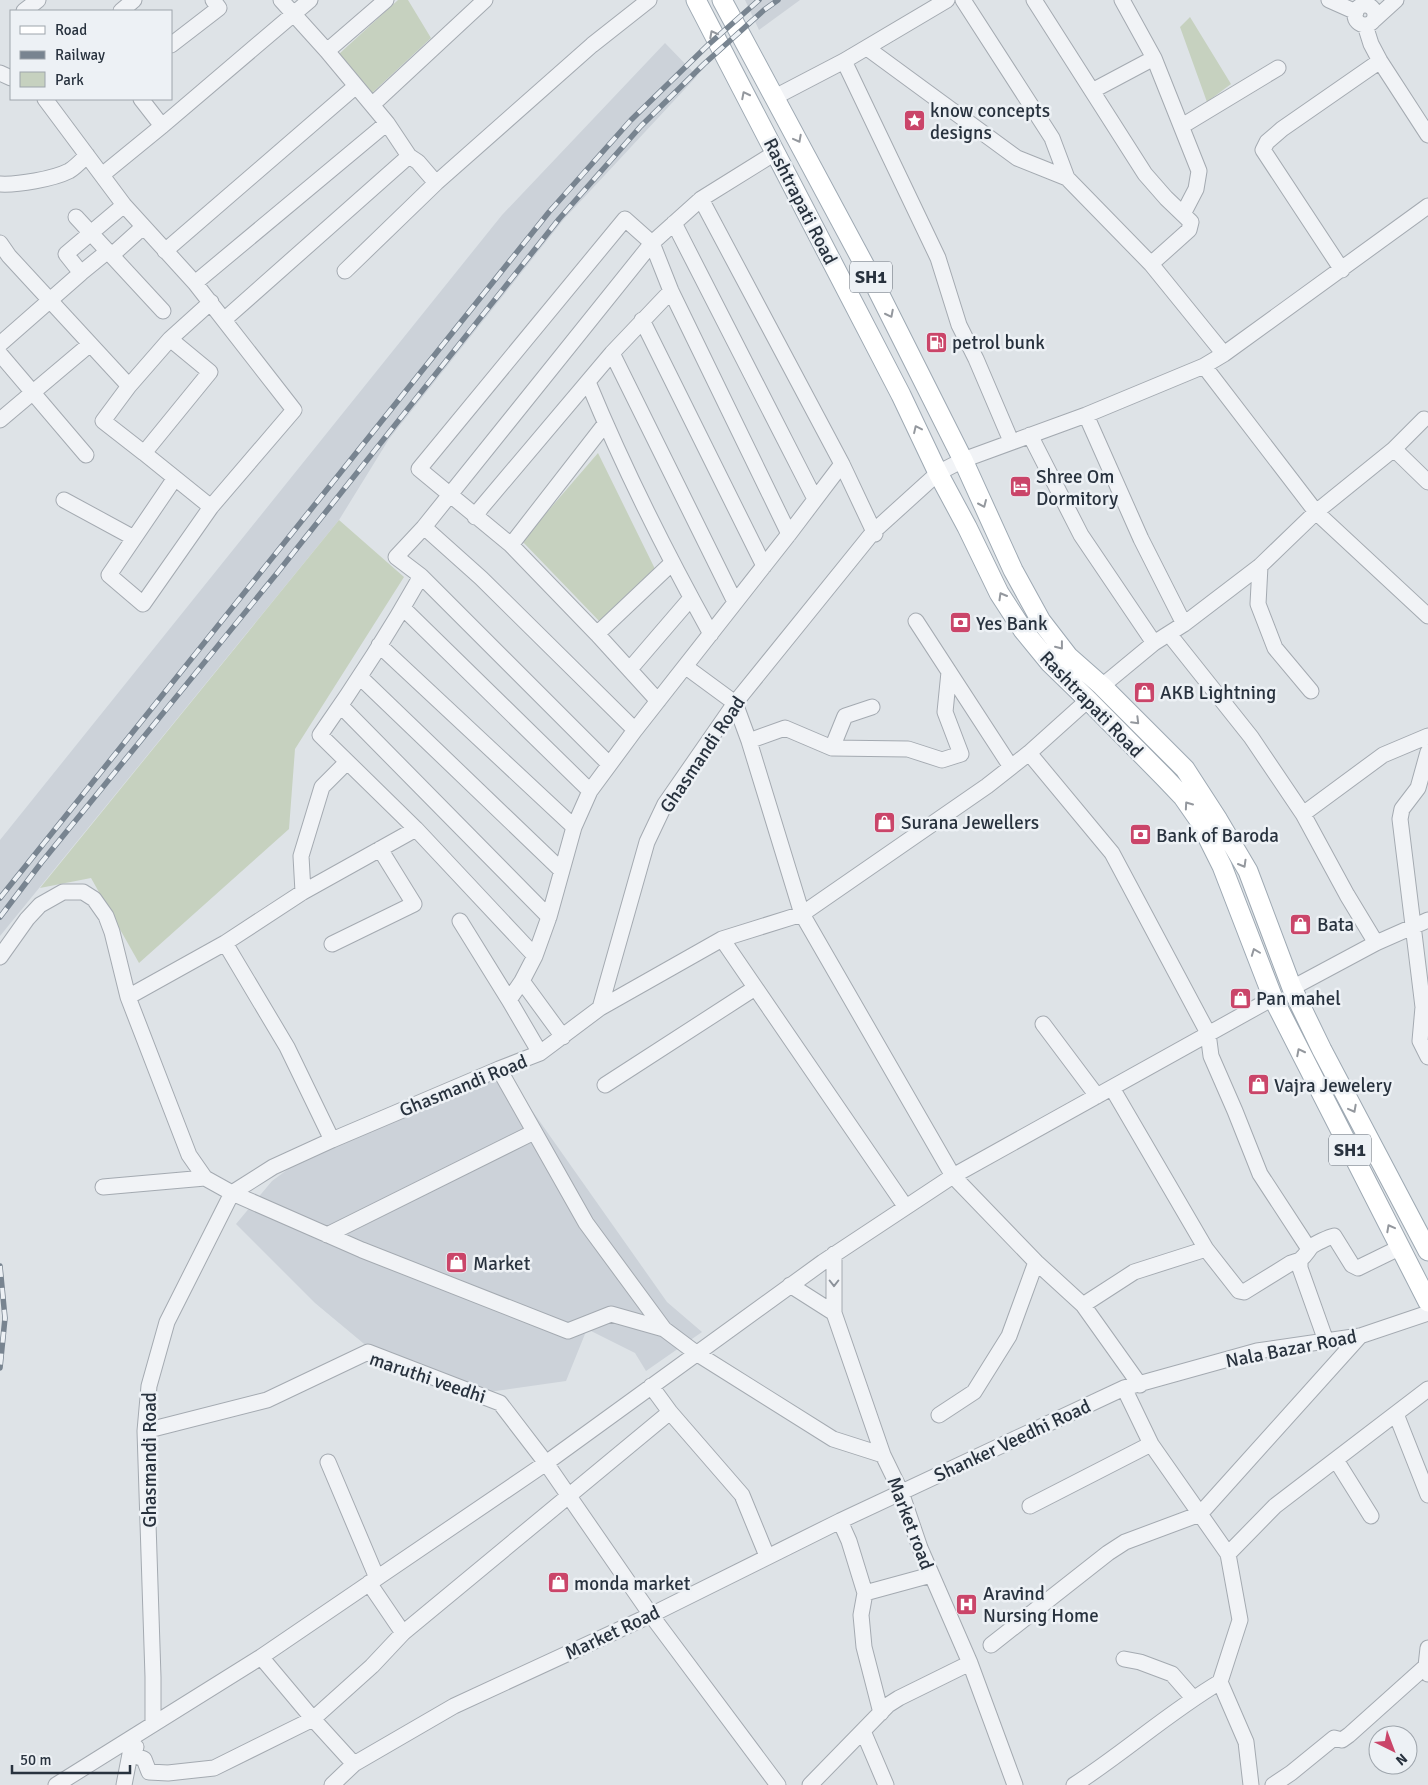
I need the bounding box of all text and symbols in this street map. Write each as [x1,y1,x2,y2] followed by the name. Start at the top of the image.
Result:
[10,10,172,100] legend
[55,21,87,39] text: Road
[710,30,720,39] one-way arrow
[55,46,105,64] text: Railway
[55,71,84,89] text: Park
[741,91,751,100] one-way arrow
[930,99,1050,145] place label: know concepts designs
[902,109,926,133] place icon: know concepts designs
[758,134,842,269] street label: Rashtrapati Road
[792,134,802,143] one-way arrow
[850,262,892,292] road number: SH1
[884,309,894,318] one-way arrow
[924,330,948,354] fuel station icon: petrol bunk
[952,331,1045,355] place label: petrol bunk
[913,425,924,434] one-way arrow
[1036,465,1118,511] place label: Shree Om Dormitory
[1008,475,1032,499] hotel icon: Shree Om Dormitory
[977,499,987,508] one-way arrow
[998,592,1008,601] one-way arrow
[948,611,972,635] bank icon: Yes Bank
[976,612,1048,636] place label: Yes Bank
[1055,640,1063,649] one-way arrow
[1034,646,1148,763] street label: Rashtrapati Road
[1132,680,1156,704] shop icon: AKB Lightning
[1160,681,1276,705] place label: AKB Lightning
[655,692,751,818] street label: Ghasmandi Road
[1130,715,1139,724] one-way arrow
[1185,801,1194,811] one-way arrow
[873,810,897,834] shop icon: Surana Jewellers
[901,811,1039,835] place label: Surana Jewellers
[1128,823,1152,847] bank icon: Bank of Baroda
[1156,824,1279,848] place label: Bank of Baroda
[1237,858,1247,867] one-way arrow
[1289,912,1313,936] shop icon: Bata
[1317,913,1354,937] place label: Bata
[1251,948,1261,957] one-way arrow
[1228,986,1252,1010] shop icon: Pan mahel
[1256,987,1341,1011] place label: Pan mahel
[1296,1048,1306,1057] one-way arrow
[396,1049,531,1122] street label: Ghasmandi Road
[1246,1073,1270,1097] shop icon: Vajra Jewelery
[1274,1074,1392,1098] place label: Vajra Jewelery
[1347,1104,1357,1113] one-way arrow
[1329,1134,1371,1166] road number: SH1
[1386,1224,1396,1233] one-way arrow
[445,1251,469,1275] shop icon: Market
[473,1252,531,1276] place label: Market
[829,1280,839,1288] one-way arrow
[1224,1325,1359,1373] street label: Nala Bazar Road
[366,1347,489,1409] street label: maruthi veedhi
[138,1392,162,1528] street label: Ghasmandi Road
[930,1394,1095,1488] street label: Shanker Veedhi Road
[881,1473,939,1573] street label: Market road
[546,1571,570,1595] shop icon: monda market
[574,1572,691,1596] place label: monda market
[983,1582,1099,1628] place label: Aravind Nursing Home
[955,1592,979,1616] hospital icon: Aravind Nursing Home
[561,1600,664,1665] street label: Market Road
[1368,1725,1418,1775] north arrow
[12,1742,130,1774] scale bar
[1392,1750,1411,1769] text: N
[20,1751,51,1769] text: 50 m

